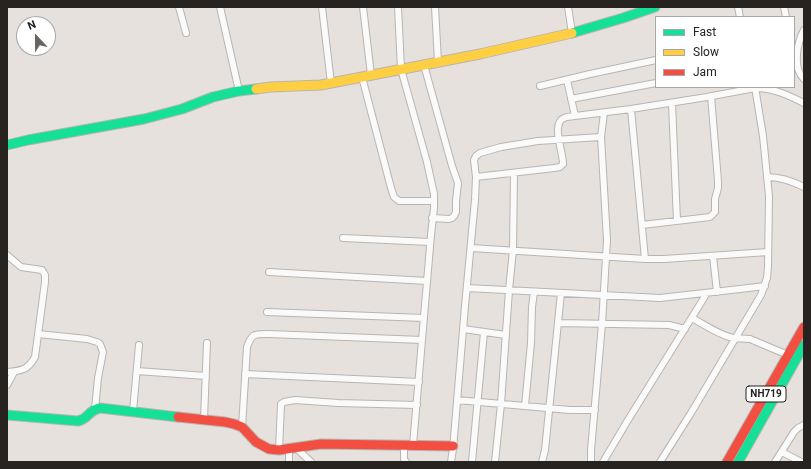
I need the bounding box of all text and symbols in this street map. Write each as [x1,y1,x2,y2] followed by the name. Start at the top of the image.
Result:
[16,16,56,56] north arrow
[655,16,795,88] legend
[26,18,38,33] text: N
[693,25,716,39] text: Fast
[693,45,719,59] text: Slow
[693,65,717,79] text: Jam
[746,386,786,402] road number: NH719

